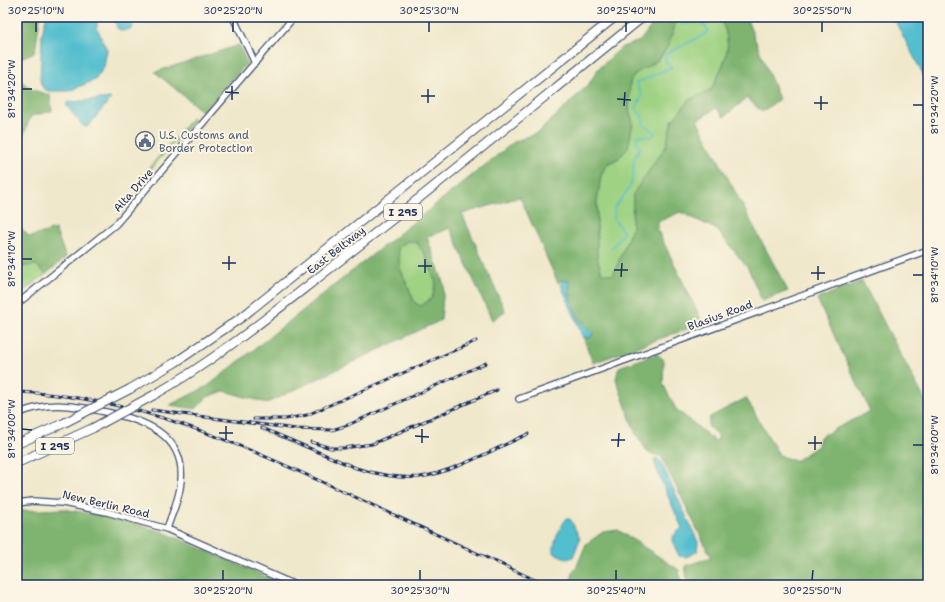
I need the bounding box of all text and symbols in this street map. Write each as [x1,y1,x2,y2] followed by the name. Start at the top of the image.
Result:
[7,4,65,17] text: 30°25'10"N
[203,4,263,17] text: 30°25'20"N
[399,4,459,17] text: 30°25'30"N
[596,4,656,17] text: 30°25'40"N
[792,4,852,17] text: 30°25'50"N
[5,59,18,119] text: 81°34'20"W
[928,75,941,135] text: 81°34'20"W
[159,128,253,156] place label: U.S. Customs and Border Protection
[134,130,156,152] public building icon: U.S. Customs and Border Protection
[110,165,157,215] street label: Alta Drive
[384,204,422,220] road number: I 295
[304,223,369,278] street label: East Beltway
[5,230,18,287] text: 81°34'10"W
[928,246,941,303] text: 81°34'10"W
[686,297,755,334] street label: Blasius Road
[5,399,18,459] text: 81°34'00"W
[928,415,941,475] text: 81°34'00"W
[36,438,74,454] road number: I 295
[61,487,151,522] street label: New Berlin Road
[193,584,253,597] text: 30°25'20"N
[390,584,450,597] text: 30°25'30"N
[586,584,646,597] text: 30°25'40"N
[782,584,842,597] text: 30°25'50"N

